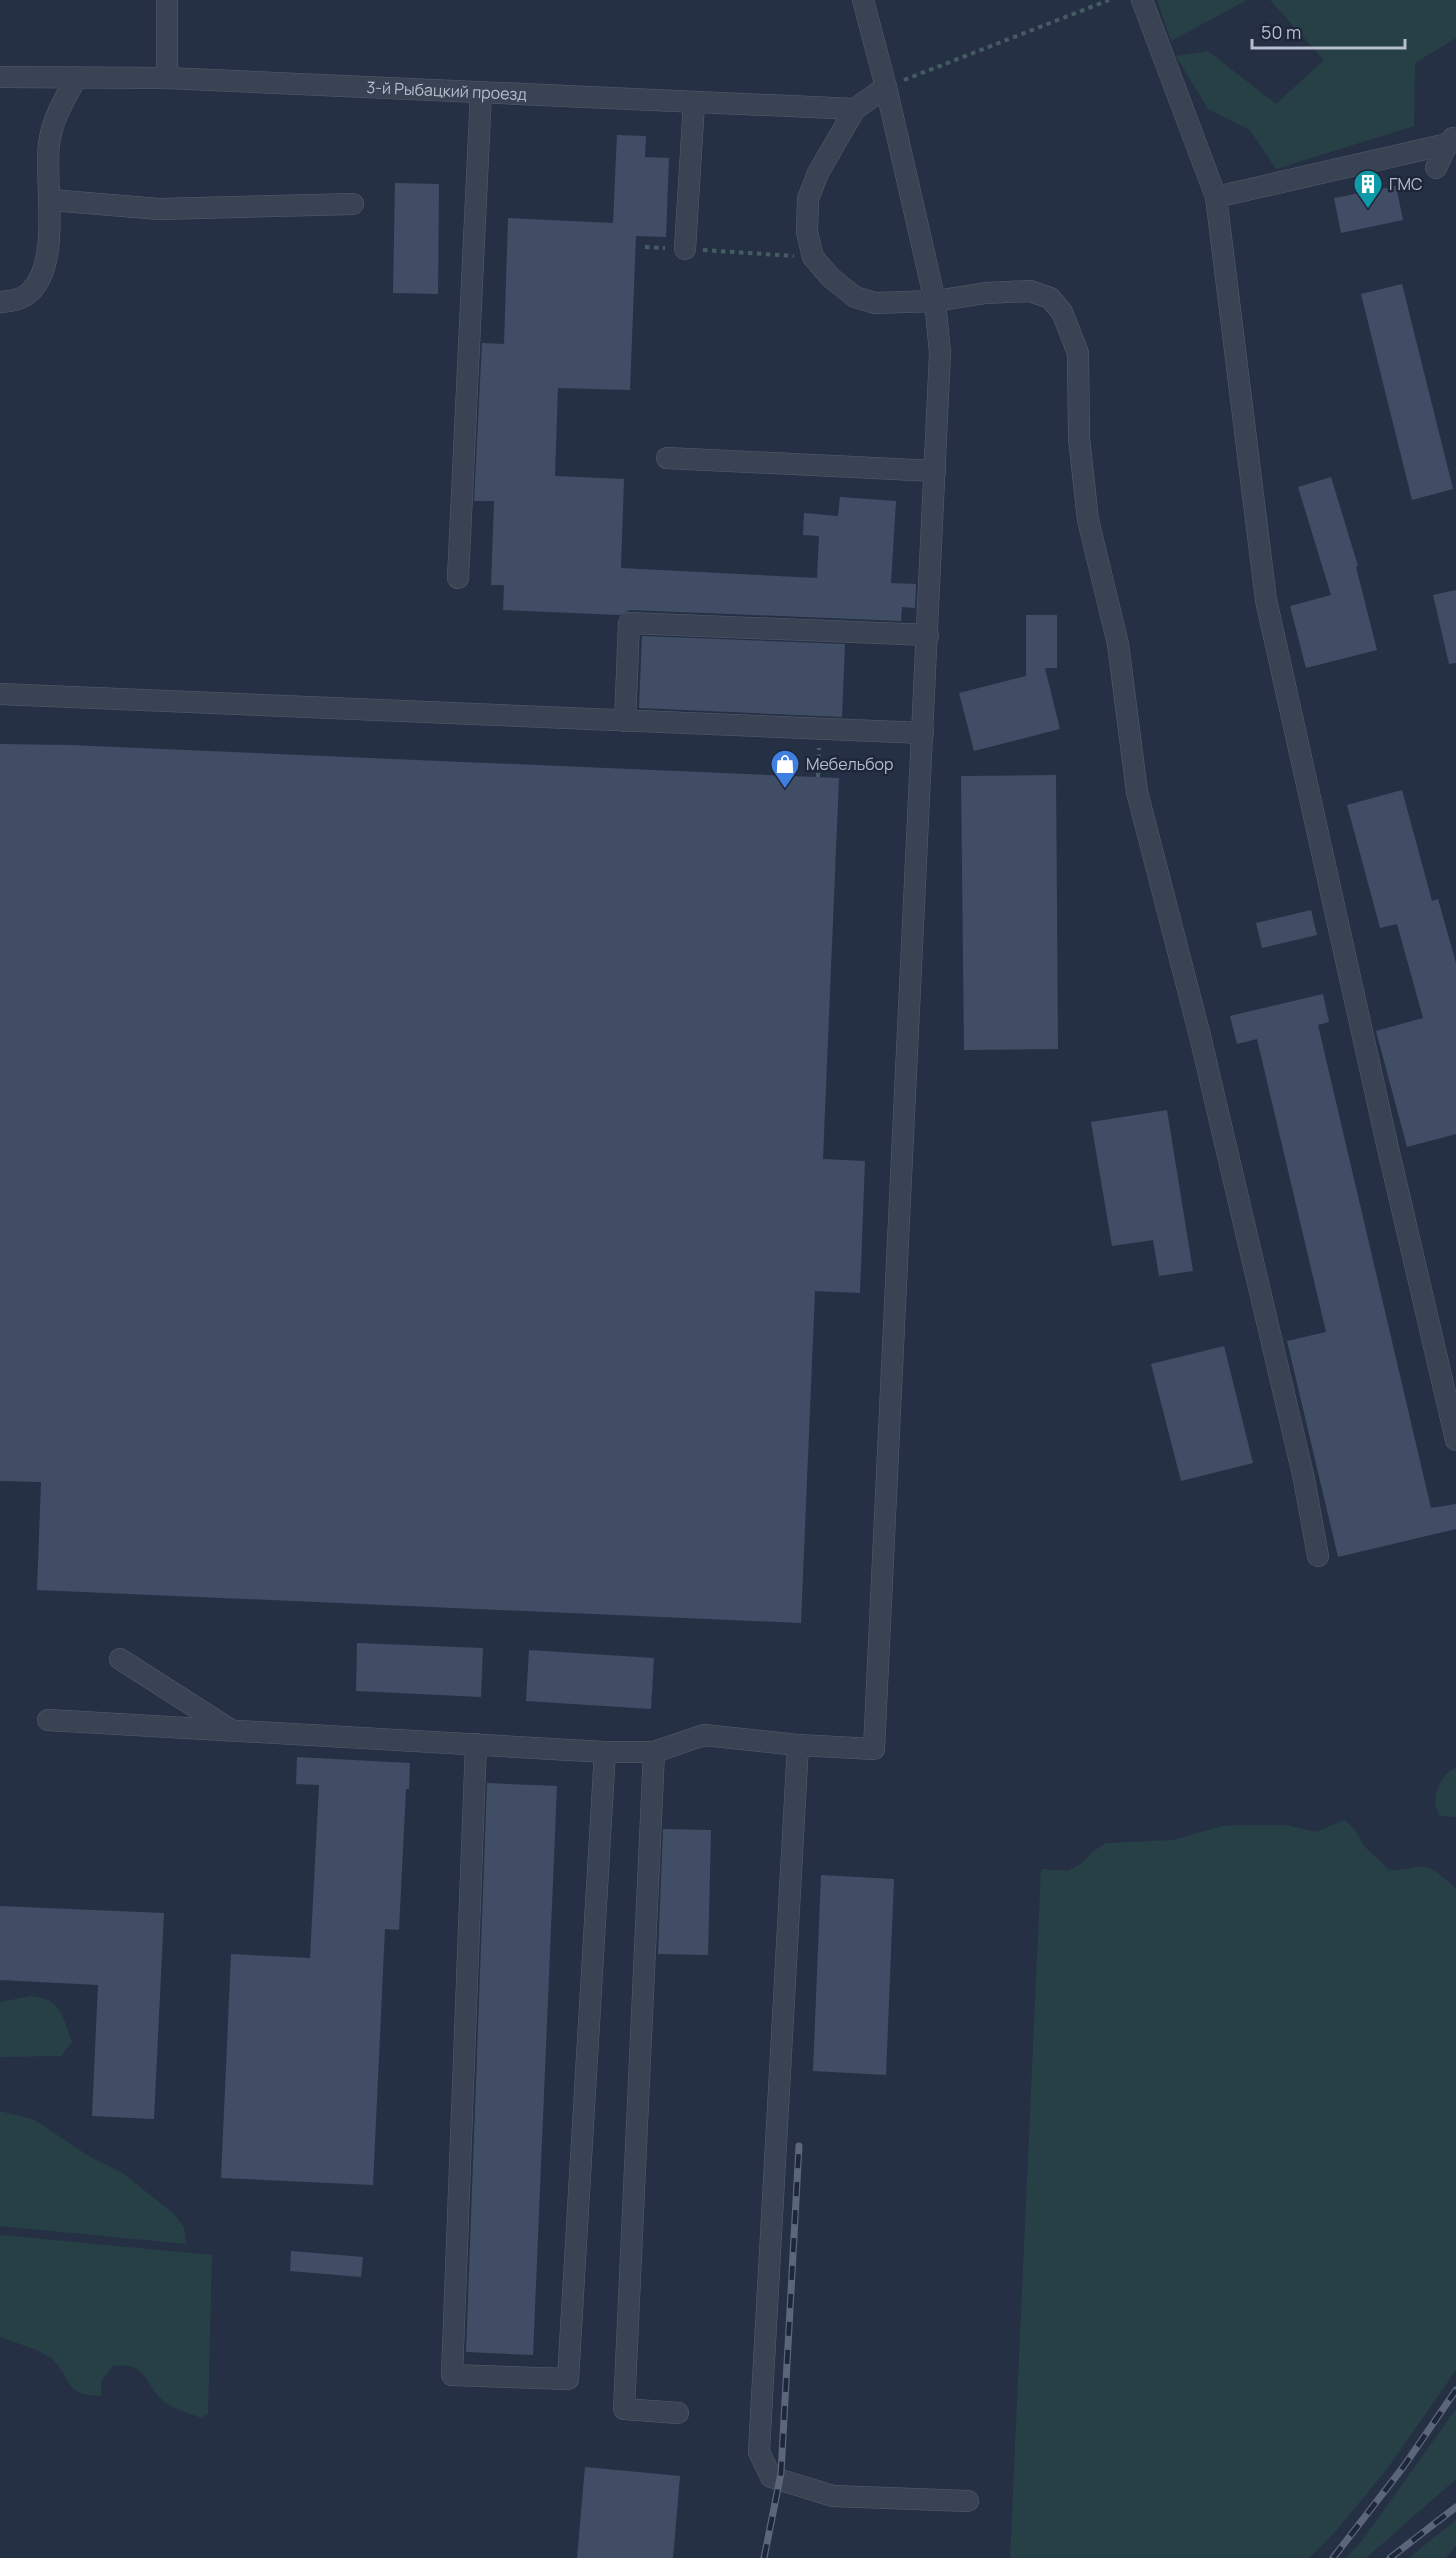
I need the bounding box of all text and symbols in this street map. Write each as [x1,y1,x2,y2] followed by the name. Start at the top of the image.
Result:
[1252,12,1405,50] scale bar
[1261,20,1301,44] text: 50 m
[366,76,528,105] street label: 3-й Рыбацкий проезд
[1352,168,1384,210] building icon: ГМС
[1389,173,1422,195] place label: ГМС
[769,748,801,790] shop icon: Мебельбор
[806,753,894,775] place label: Мебельбор

